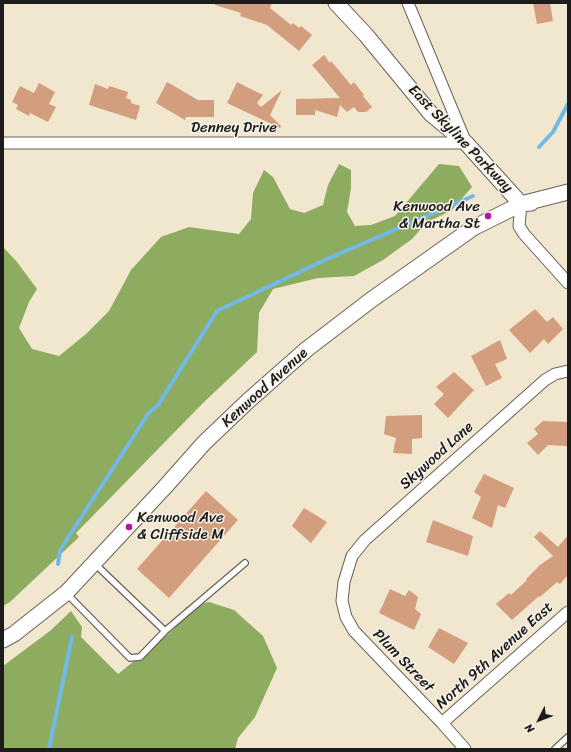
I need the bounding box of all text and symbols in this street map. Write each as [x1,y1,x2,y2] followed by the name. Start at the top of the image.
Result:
[404,81,516,197] street label: East Skyline Parkway
[191,119,277,137] street label: Denney Drive
[393,198,480,233] place label: Kenwood Ave & Martha St
[483,211,493,221] marker: Kenwood Ave & Martha St
[218,345,312,431] street label: Kenwood Avenue
[396,418,478,494] street label: Skywood Lane
[137,509,224,544] place label: Kenwood Ave & Cliffside M
[124,522,134,532] marker: Kenwood Ave & Cliffside M
[433,599,557,713] street label: North 9th Avenue East
[369,626,437,696] street label: Plum Street
[519,700,559,740] north arrow
[520,719,539,738] text: N

